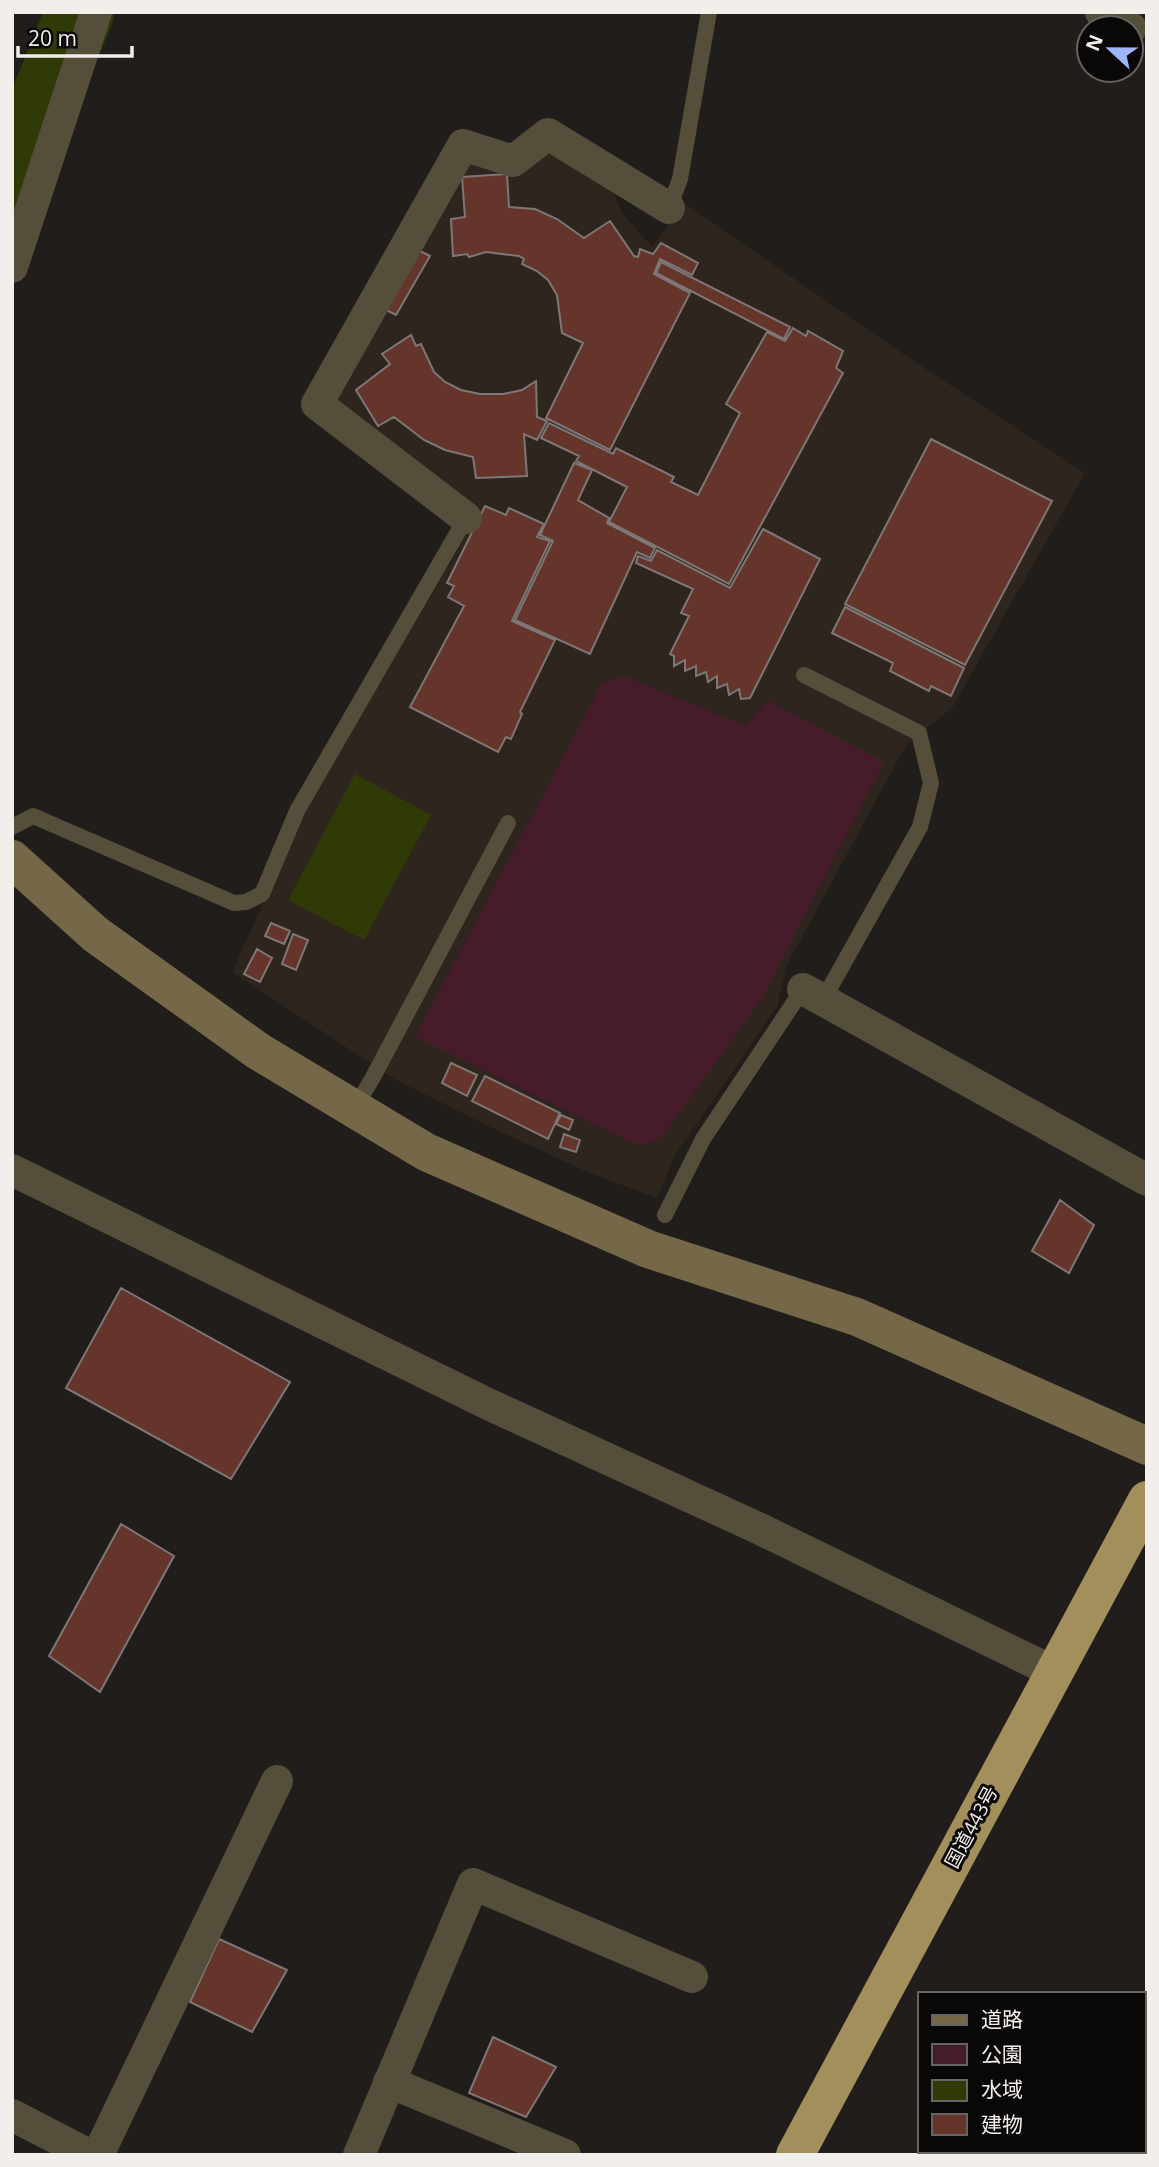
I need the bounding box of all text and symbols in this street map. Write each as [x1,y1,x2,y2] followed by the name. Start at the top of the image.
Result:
[18,14,131,58] scale bar
[1075,14,1145,84] north arrow
[28,24,77,52] text: 20 m
[1079,31,1109,55] text: N
[938,1781,1004,1873] street label: 国道443号
[918,1992,1145,2153] legend
[981,2005,1023,2033] text: 道路
[981,2040,1023,2068] text: 公園
[981,2075,1023,2103] text: 水域
[981,2110,1023,2138] text: 建物

